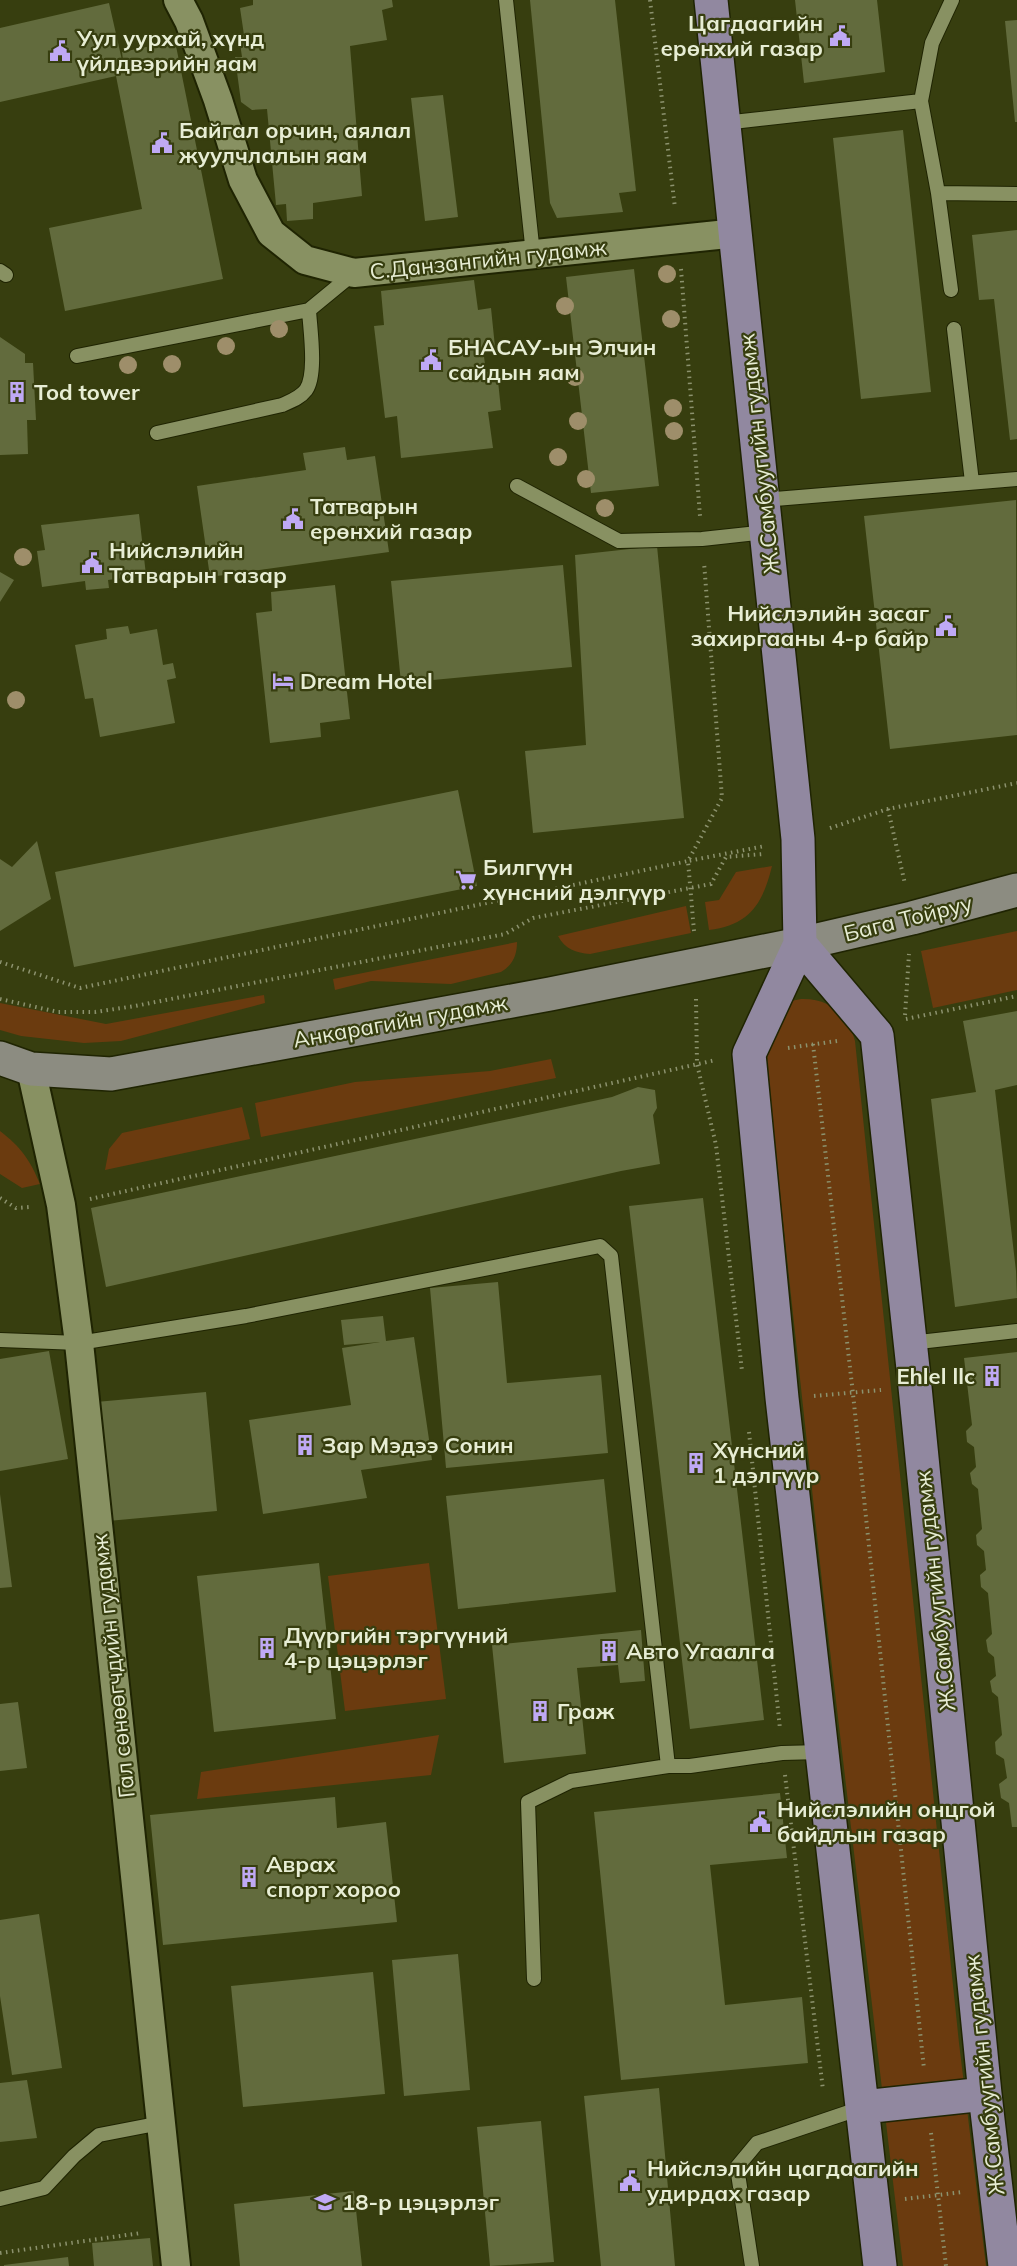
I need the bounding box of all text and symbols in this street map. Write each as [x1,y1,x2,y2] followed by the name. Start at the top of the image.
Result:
[661,9,823,62] place label: Цагдаагийн ерөнхий газар
[76,24,264,77] place label: Уул уурхай, хүнд үйлдвэрийн яам
[828,24,852,48] public building icon: Цагдаагийн ерөнхий газар
[48,39,72,63] public building icon: Уул уурхай, хүнд үйлдвэрийн яам
[178,116,411,169] place label: Байгал орчин, аялал жуулчлалын яам
[150,131,174,155] public building icon: Байгал орчин, аялал жуулчлалын яам
[368,233,608,285] street label: С.Данзангийн гудамж
[732,332,786,576] street label: Ж.Самбуугийн гудамж
[448,333,656,386] place label: БНАСАУ-ын Элчин сайдын яам
[419,348,443,372] public building icon: БНАСАУ-ын Элчин сайдын яам
[34,378,140,406] place label: Tod tower
[5,380,29,404] building icon: Tod tower
[310,492,473,545] place label: Татварын ерөнхий газар
[281,507,305,531] public building icon: Татварын ерөнхий газар
[109,536,287,589] place label: Нийслэлийн Татварын газар
[80,551,104,575] public building icon: Нийслэлийн Татварын газар
[691,599,929,652] place label: Нийслэлийн засаг захиргааны 4-р байр
[934,614,958,638] public building icon: Нийслэлийн засаг захиргааны 4-р байр
[300,667,433,695] place label: Dream Hotel
[271,669,295,693] hotel icon: Dream Hotel
[482,853,666,906] place label: Билгүүн хүнсний дэлгүүр
[454,868,478,892] supermarket icon: Билгүүн хүнсний дэлгүүр
[841,888,975,948] street label: Бага Тойруу
[291,988,510,1054] street label: Анкарагийн гудамж
[897,1362,975,1390] place label: Ehlel llc
[980,1364,1004,1388] building icon: Ehlel llc
[322,1431,514,1459] place label: Зар Мэдээ Сонин
[293,1433,317,1457] building icon: Зар Мэдээ Сонин
[712,1436,820,1489] place label: Хүнсний 1 дэлгүүр
[684,1451,708,1475] building icon: Хүнсний 1 дэлгүүр
[908,1469,962,1713] street label: Ж.Самбуугийн гудамж
[85,1532,141,1799] street label: Гал сөнөөгчдийн гудамж
[284,1621,508,1674] place label: Дүүргийн тэргүүний 4-р цэцэрлэг
[255,1636,279,1660] building icon: Дүүргийн тэргүүний 4-р цэцэрлэг
[626,1637,775,1665] place label: Авто Угаалга
[597,1639,621,1663] building icon: Авто Угаалга
[557,1697,615,1725] place label: Граж
[528,1699,552,1723] building icon: Граж
[777,1795,996,1848] place label: Нийслэлийн онцгой байдлын газар
[748,1810,772,1834] public building icon: Нийслэлийн онцгой байдлын газар
[266,1850,401,1903] place label: Аврах спорт хороо
[237,1865,261,1889] building icon: Аврах спорт хороо
[957,1953,1011,2197] street label: Ж.Самбуугийн гудамж
[647,2154,919,2207] place label: Нийслэлийн цагдаагийн удирдах газар
[618,2169,642,2193] public building icon: Нийслэлийн цагдаагийн удирдах газар
[342,2188,499,2216] place label: 18-р цэцэрлэг
[313,2190,337,2214] school or university icon: 18-р цэцэрлэг

